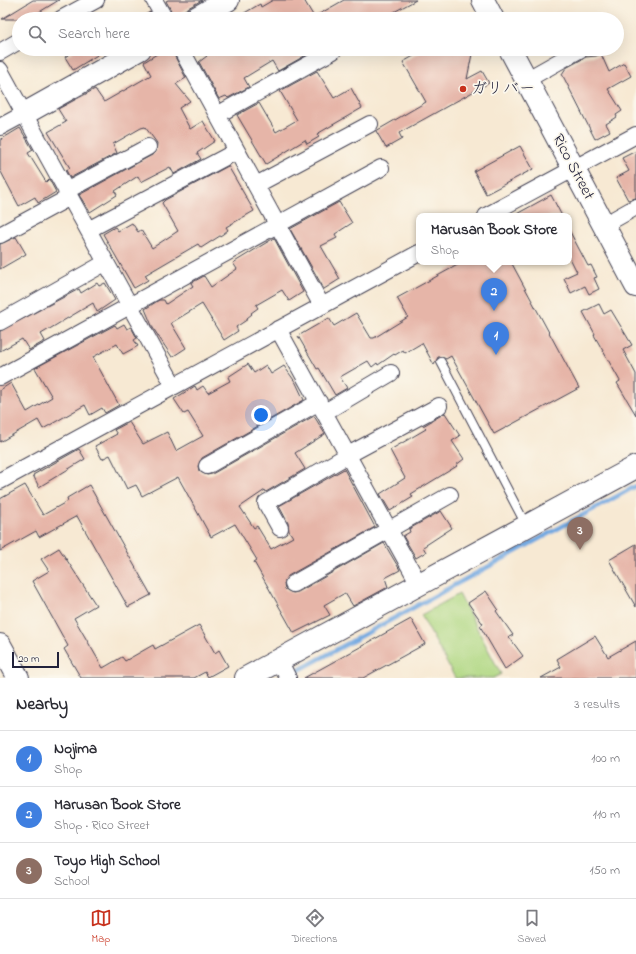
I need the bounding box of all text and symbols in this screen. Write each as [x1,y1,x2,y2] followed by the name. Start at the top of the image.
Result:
[12,12,624,56] search box
[26,23,48,45] icon: search
[58,23,130,45] text: Search here
[471,77,535,101] place label: ガリバー
[458,84,468,94] marker: ガリバー
[546,130,601,205] street label: Rico Street
[416,213,572,265] popup
[431,219,557,241] text: Marusan Book Store
[431,241,459,260] text: Shop
[481,278,507,311] pin: 2
[483,322,509,355] pin: 1
[251,405,271,425] your location
[567,517,593,550] pin: 3
[12,650,59,669] scale bar
[18,651,40,667] text: 20 m
[16,692,68,717] text: Nearby
[574,695,620,714] text: 3 results
[54,738,97,760] text: Nojima
[27,749,31,768] text: 1
[591,749,620,768] text: 100 m
[54,760,82,779] text: Shop
[54,794,181,816] text: Marusan Book Store
[26,805,32,824] text: 2
[593,805,620,824] text: 110 m
[54,816,150,835] text: Shop · Rico Street
[54,850,160,872] text: Toyo High School
[26,861,32,880] text: 3
[589,861,620,880] text: 150 m
[54,872,90,891] text: School
[90,907,112,947] tab: Map
[292,907,337,947] tab: Directions
[517,907,546,947] tab: Saved

